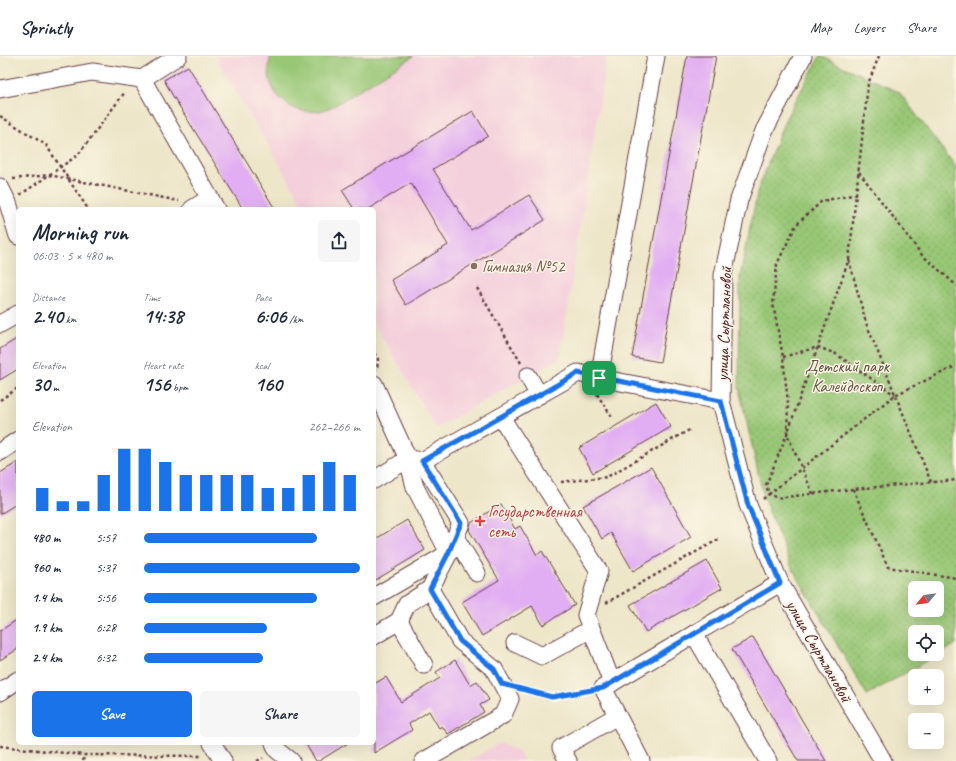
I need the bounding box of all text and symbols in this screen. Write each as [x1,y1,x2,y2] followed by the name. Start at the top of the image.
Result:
[20,16,72,40] text: Sprintly
[810,19,832,36] text: Map
[854,19,885,36] text: Layers
[907,19,936,36] text: Share
[32,219,128,247] text: Morning run
[318,220,360,262] button: share
[32,248,113,264] text: 06:03 · 5 × 480 m
[482,256,566,277] place label: Гимназия №52
[469,261,479,271] marker: Гимназия №52
[711,265,737,383] street label: улица Сыртлановой
[32,290,65,304] text: Distance
[143,290,160,304] text: Time
[255,290,272,304] text: Pace
[32,304,63,329] text: 2.40
[143,304,183,329] text: 14:38
[255,304,286,329] text: 6:06
[63,312,76,326] text: km
[286,312,304,326] text: /km
[805,356,891,397] park label: Детский парк Калейдоскоп
[32,358,66,372] text: Elevation
[143,358,183,372] text: Heart rate
[255,358,269,372] text: kcal
[582,361,616,395] pin
[588,367,610,389] icon: arrive
[32,372,50,397] text: 30
[143,372,170,397] text: 156
[255,372,282,397] text: 160
[50,380,59,394] text: m
[170,380,188,394] text: bpm
[32,419,72,435] text: Elevation
[309,419,360,435] text: 262–266 m
[488,501,583,542] place label: Государственная сеть
[475,516,485,526] marker: Государственная сеть
[32,530,60,546] text: 480 m
[96,530,116,546] text: 5:57
[32,560,60,576] text: 960 m
[96,560,116,576] text: 5:37
[908,581,944,617] north arrow
[908,581,944,749] map controls
[32,590,62,606] text: 1.4 km
[96,590,116,606] text: 5:56
[781,595,857,707] street label: улица Сыртлановой
[32,620,62,636] text: 1.9 km
[96,620,116,636] text: 6:28
[908,625,944,661] button: locate
[32,650,62,666] text: 2.4 km
[96,650,116,666] text: 6:32
[908,669,944,705] button: +
[32,691,192,737] button: Save
[200,691,360,737] button: Share
[908,713,944,749] button: −

